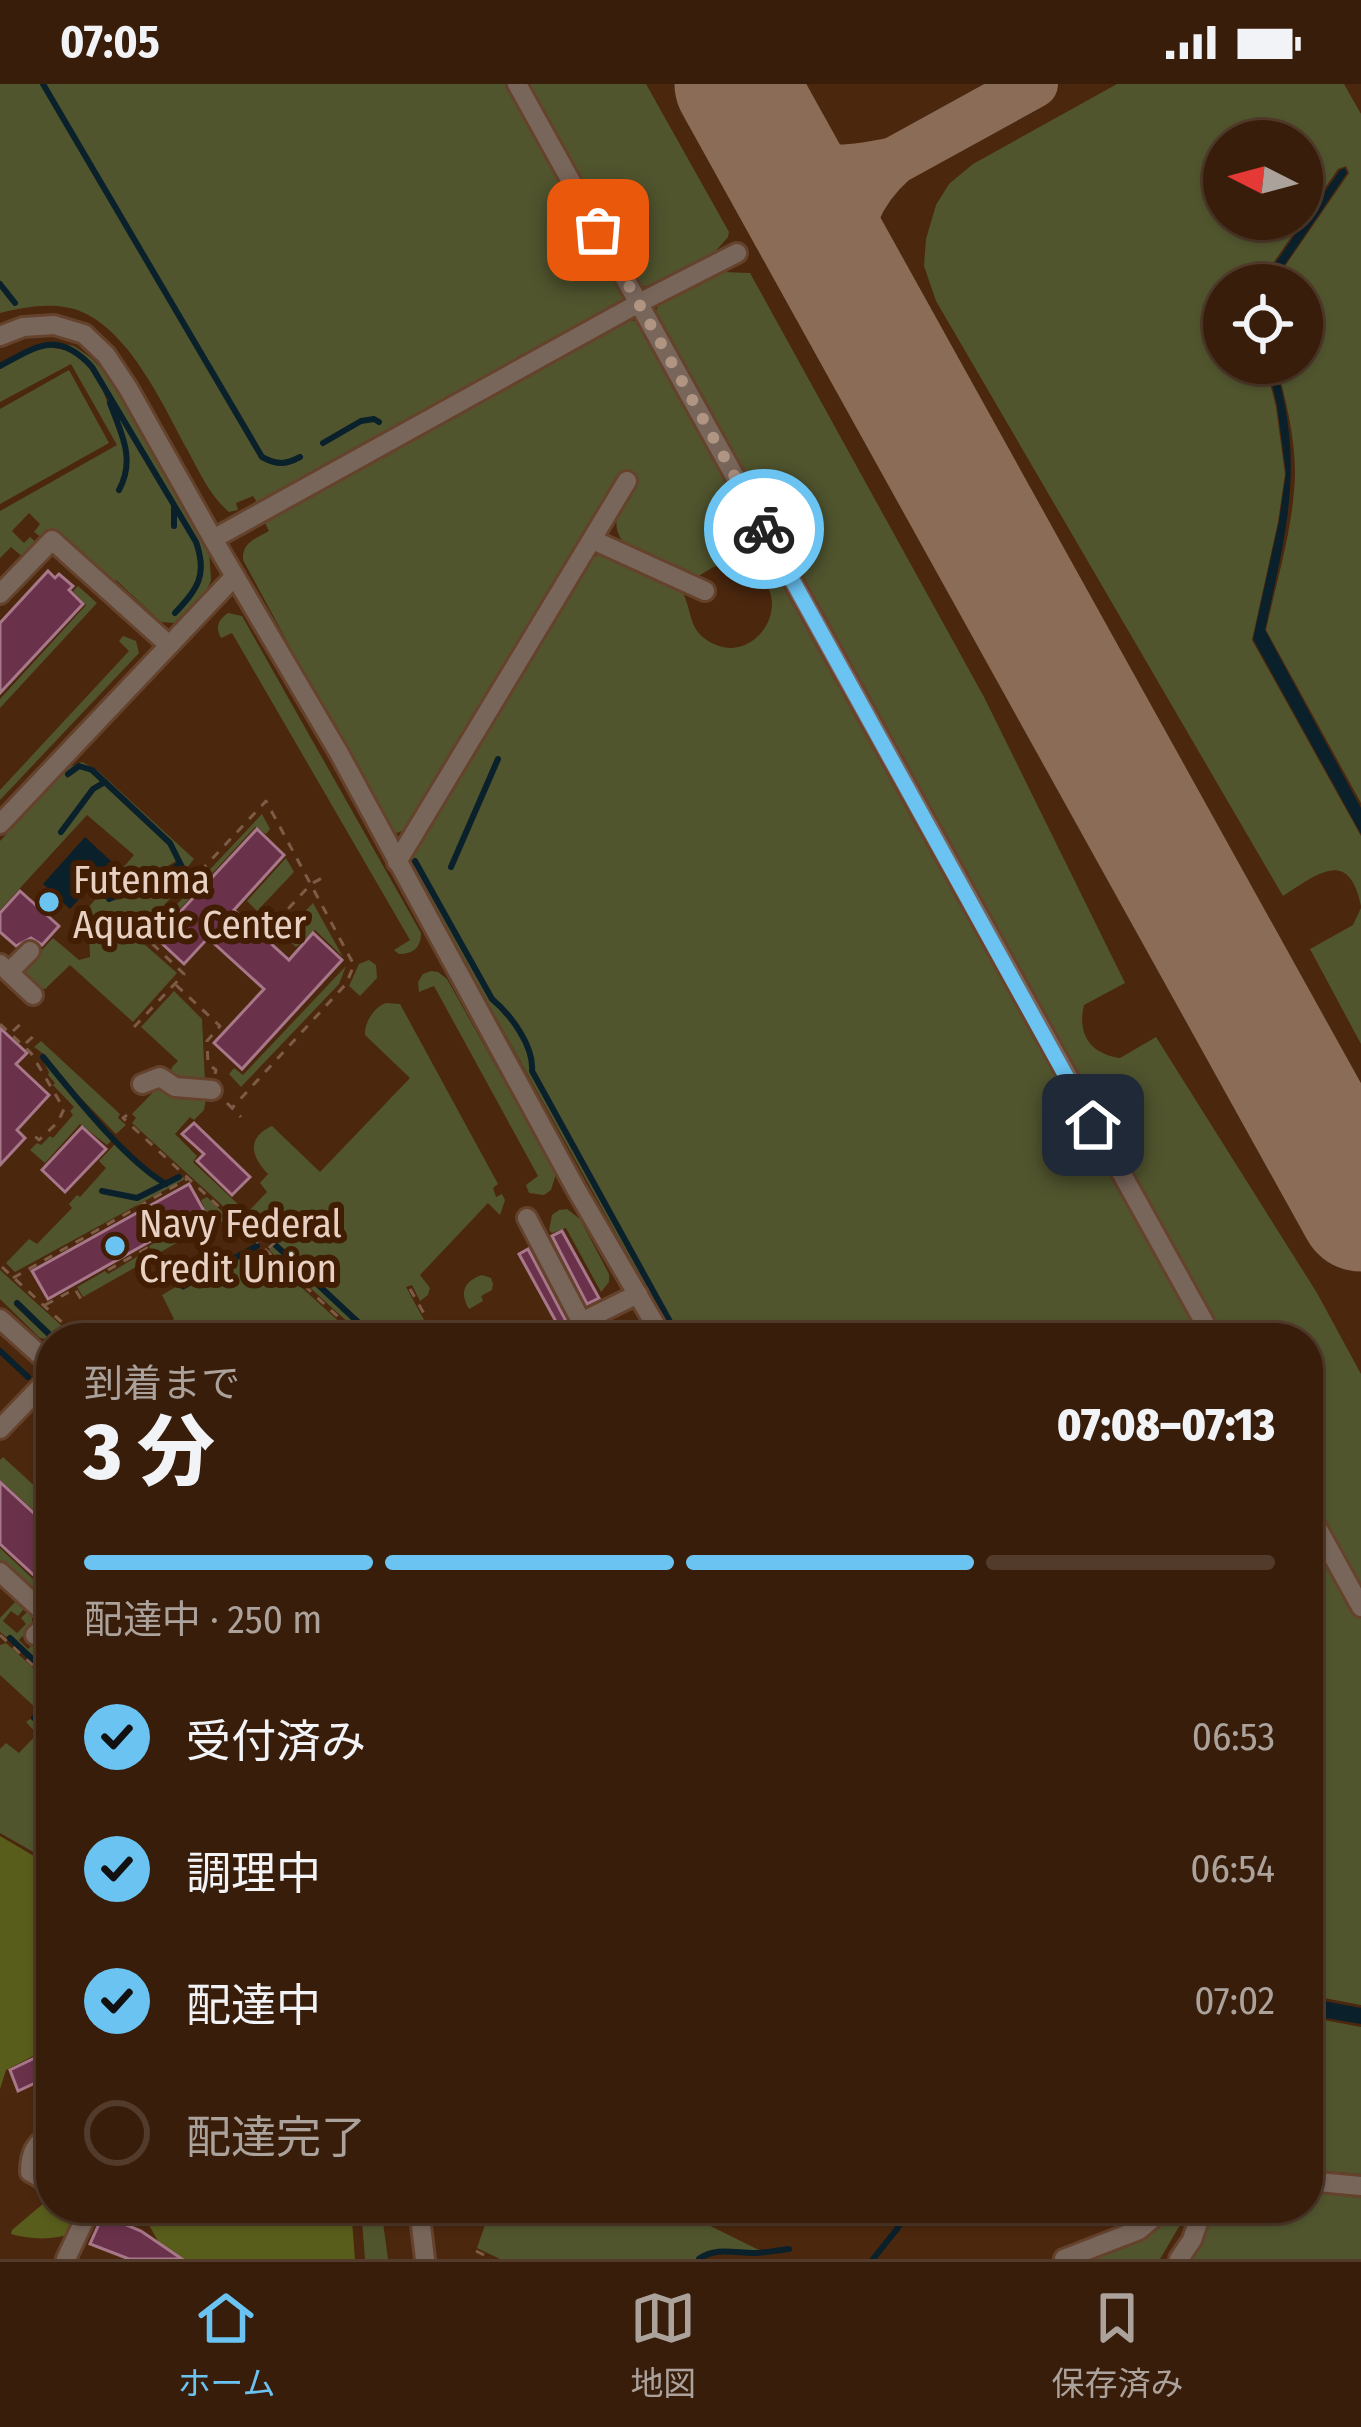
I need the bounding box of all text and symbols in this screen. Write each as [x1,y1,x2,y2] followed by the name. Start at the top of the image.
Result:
[60,15,160,69] text: 07:05
[1203,120,1323,240] north arrow
[1203,120,1323,384] map controls
[547,179,649,281] pin
[565,197,631,263] icon: bag
[1203,264,1323,384] button: locate
[704,469,824,589] courier
[731,496,797,562] icon: bike
[73,857,307,948] place label: Futenma Aquatic Center
[36,889,62,915] marker: Futenma Aquatic Center
[1042,1074,1144,1176] pin
[1060,1092,1126,1158] icon: home
[139,1201,342,1292] place label: Navy Federal Credit Union
[102,1233,128,1259] marker: Navy Federal Credit Union
[84,1361,240,1407] text: 到着まで
[1057,1398,1275,1452] text: 07:08–07:13
[84,1406,215,1500] text: 3 分
[84,1597,322,1643] text: 配達中 · 250 m
[84,1704,150,1770] icon: check
[1192,1714,1275,1760] text: 06:53
[186,1715,366,1769] text: 受付済み
[84,1836,150,1902] icon: check
[1190,1846,1275,1892] text: 06:54
[186,1847,321,1901] text: 調理中
[84,1968,150,2034] icon: check
[1194,1978,1275,2024] text: 07:02
[186,1979,321,2033] text: 配達中
[186,2111,366,2165] text: 配達完了
[177,2285,276,2405] tab: ホーム
[630,2285,696,2405] tab: 地図
[1051,2285,1183,2405] tab: 保存済み

